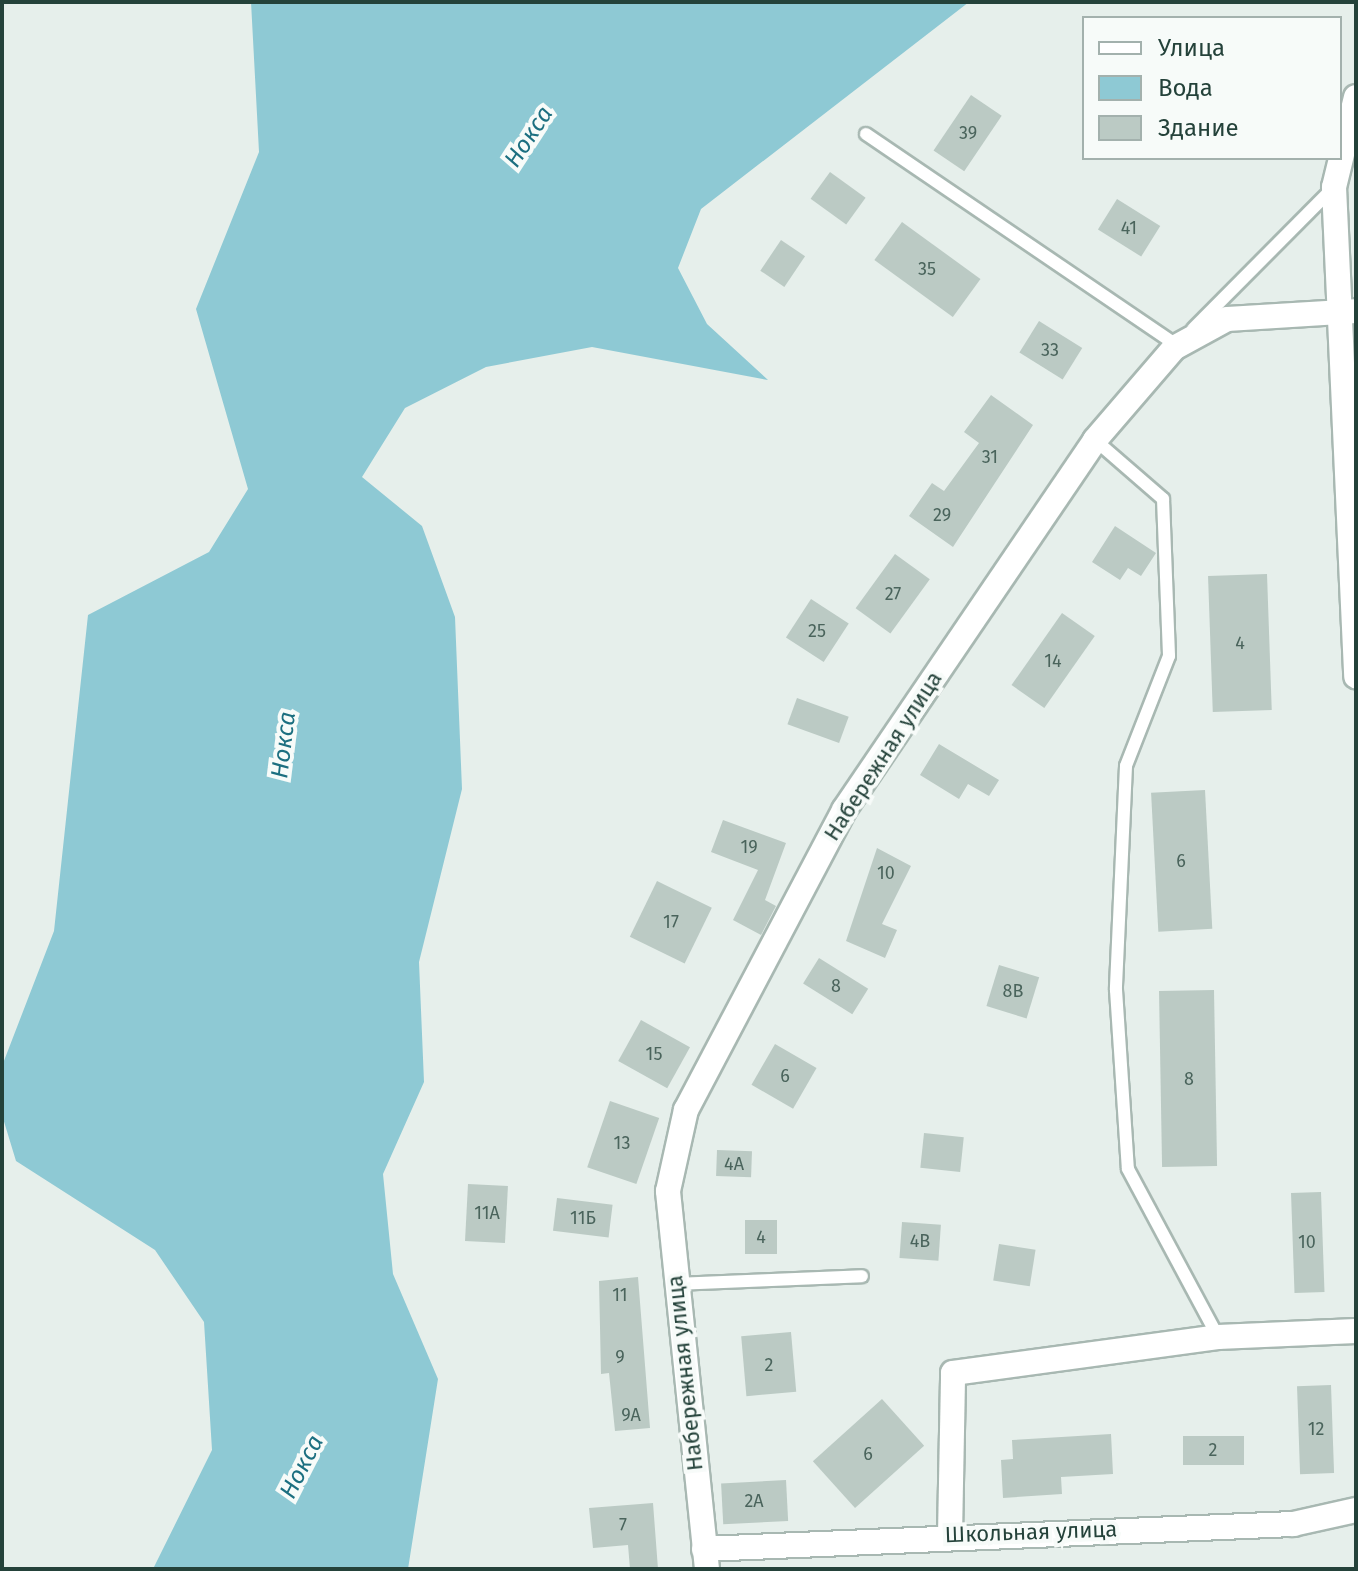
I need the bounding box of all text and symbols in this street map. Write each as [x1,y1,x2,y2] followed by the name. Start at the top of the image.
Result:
[1082,16,1342,160] legend
[1158,34,1225,62] text: Улица
[1158,74,1213,102] text: Вода
[499,101,559,173] water label: Нокса
[1158,114,1239,142] text: Здание
[959,122,977,144] house number: 39
[1121,217,1137,239] house number: 41
[918,258,936,280] house number: 35
[1041,339,1059,361] house number: 33
[982,446,998,468] house number: 31
[933,504,951,526] house number: 29
[885,583,901,605] house number: 27
[808,620,826,642] house number: 25
[1235,632,1245,654] house number: 4
[1044,650,1062,672] house number: 14
[818,666,948,846] street label: Набережная улица
[266,710,302,780] water label: Нокса
[740,836,758,858] house number: 19
[1176,850,1186,872] house number: 6
[877,862,895,884] house number: 10
[663,911,679,933] house number: 17
[831,975,841,997] house number: 8
[1003,980,1023,1002] house number: 8В
[646,1043,662,1065] house number: 15
[780,1065,790,1087] house number: 6
[1184,1068,1194,1090] house number: 8
[614,1132,630,1154] house number: 13
[724,1153,744,1175] house number: 4А
[474,1202,500,1224] house number: 11А
[570,1207,596,1229] house number: 11Б
[756,1226,766,1248] house number: 4
[910,1230,930,1252] house number: 4В
[1298,1231,1316,1253] house number: 10
[662,1274,708,1472] street label: Набережная улица
[612,1284,628,1306] house number: 11
[615,1346,625,1368] house number: 9
[765,1354,773,1376] house number: 2
[621,1404,641,1426] house number: 9А
[1308,1418,1324,1440] house number: 12
[274,1431,330,1503] water label: Нокса
[1209,1439,1217,1461] house number: 2
[863,1443,873,1465] house number: 6
[744,1490,764,1512] house number: 2А
[619,1514,627,1536] house number: 7
[944,1516,1118,1548] street label: Школьная улица

